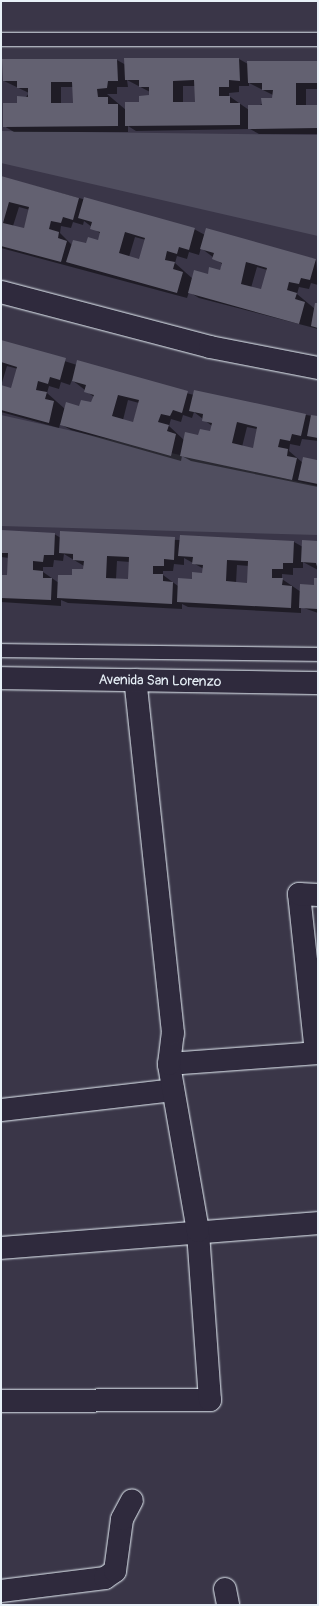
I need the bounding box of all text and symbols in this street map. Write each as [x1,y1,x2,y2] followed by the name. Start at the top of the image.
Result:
[99,672,221,690] street label: Avenida San Lorenzo

